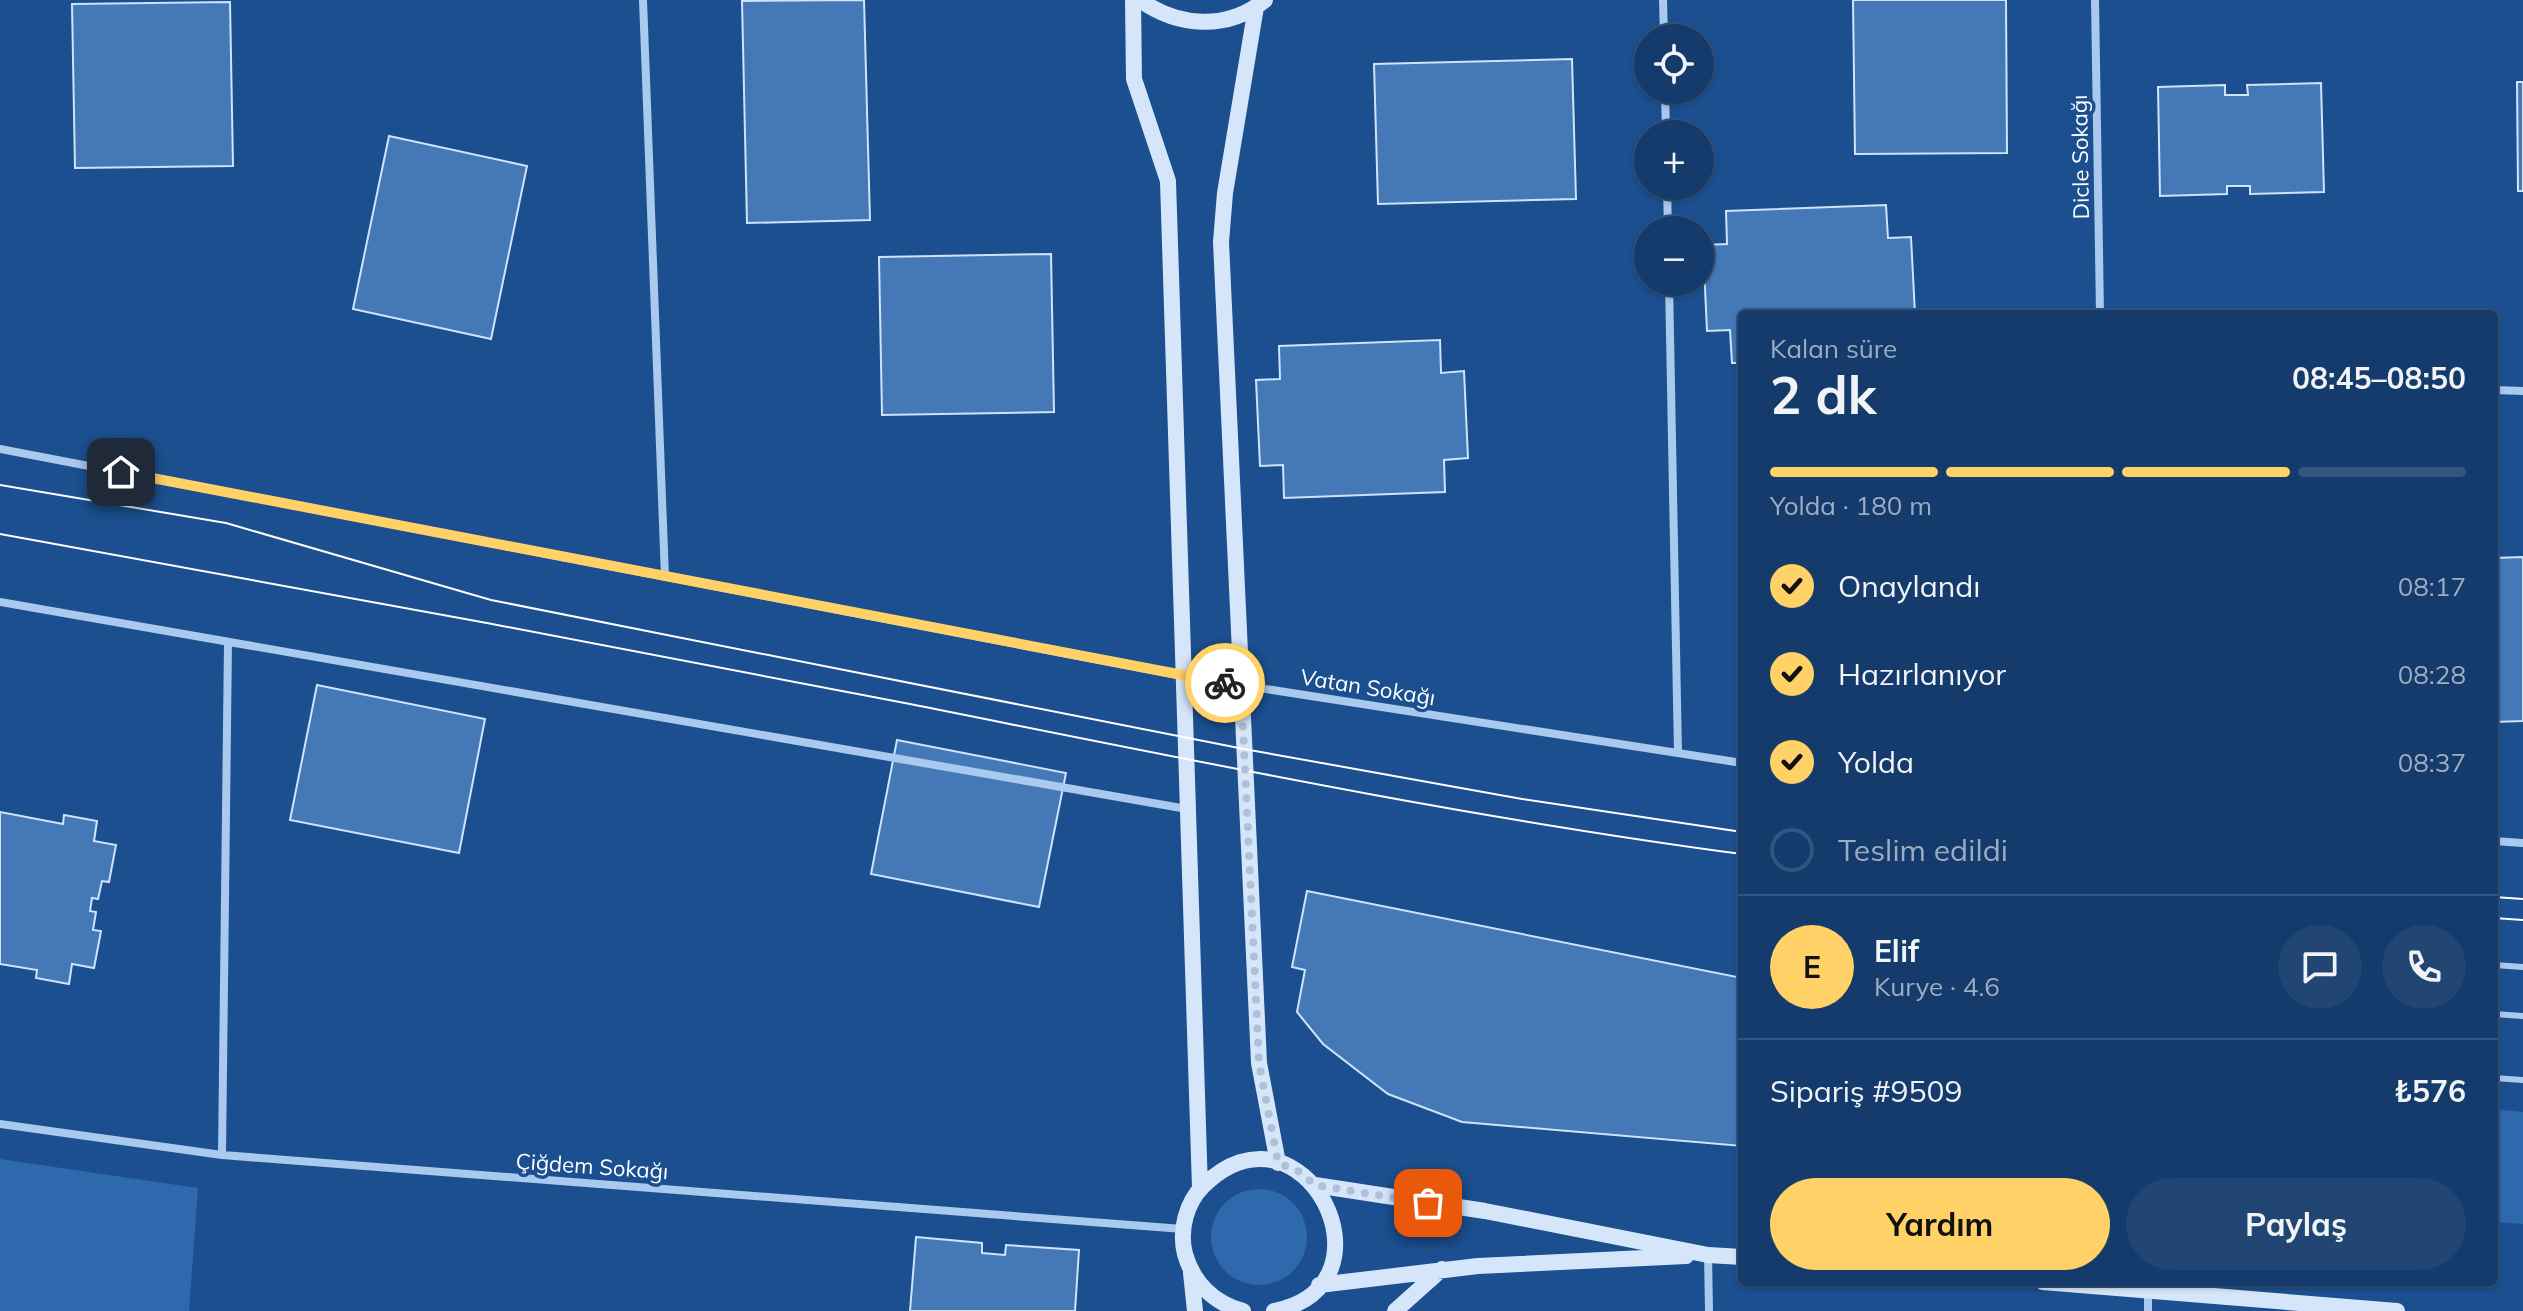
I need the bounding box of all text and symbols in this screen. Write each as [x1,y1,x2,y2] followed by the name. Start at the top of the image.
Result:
[1634,24,1714,296] map controls
[1634,24,1714,104] button: locate
[2065,94,2095,220] street label: Dicle Sokağı
[1634,120,1714,200] button: +
[1634,216,1714,296] button: −
[1770,332,1897,365] text: Kalan süre
[2292,359,2466,397] text: 08:45–08:50
[1770,362,1876,427] text: 2 dk
[87,438,155,506] pin
[99,450,143,494] icon: home
[1770,489,1932,522] text: Yolda · 180 m
[1770,564,1814,608] icon: check
[1838,567,1980,605] text: Onaylandı
[2398,570,2466,603] text: 08:17
[1185,643,1265,723] courier
[1770,652,1814,696] icon: check
[1838,655,2006,693] text: Hazırlanıyor
[2398,658,2466,691] text: 08:28
[1203,661,1247,705] icon: bike
[1299,663,1437,711] street label: Vatan Sokağı
[1770,740,1814,784] icon: check
[1838,743,1914,781] text: Yolda
[2398,746,2466,779] text: 08:37
[1838,831,2008,869] text: Teslim edildi
[2278,925,2362,1009] button: chat
[2382,925,2466,1009] button: phone
[1874,932,1919,970] text: Elif
[1803,948,1821,986] text: E
[1874,970,2000,1003] text: Kurye · 4.6
[1770,1072,1963,1110] text: Sipariş #9509
[2394,1072,2466,1110] text: ₺576
[515,1147,669,1185] street label: Çiğdem Sokağı
[1394,1169,1462,1237] pin
[1770,1178,2110,1270] button: Yardım
[2126,1178,2466,1270] button: Paylaş
[1406,1181,1450,1225] icon: bag

